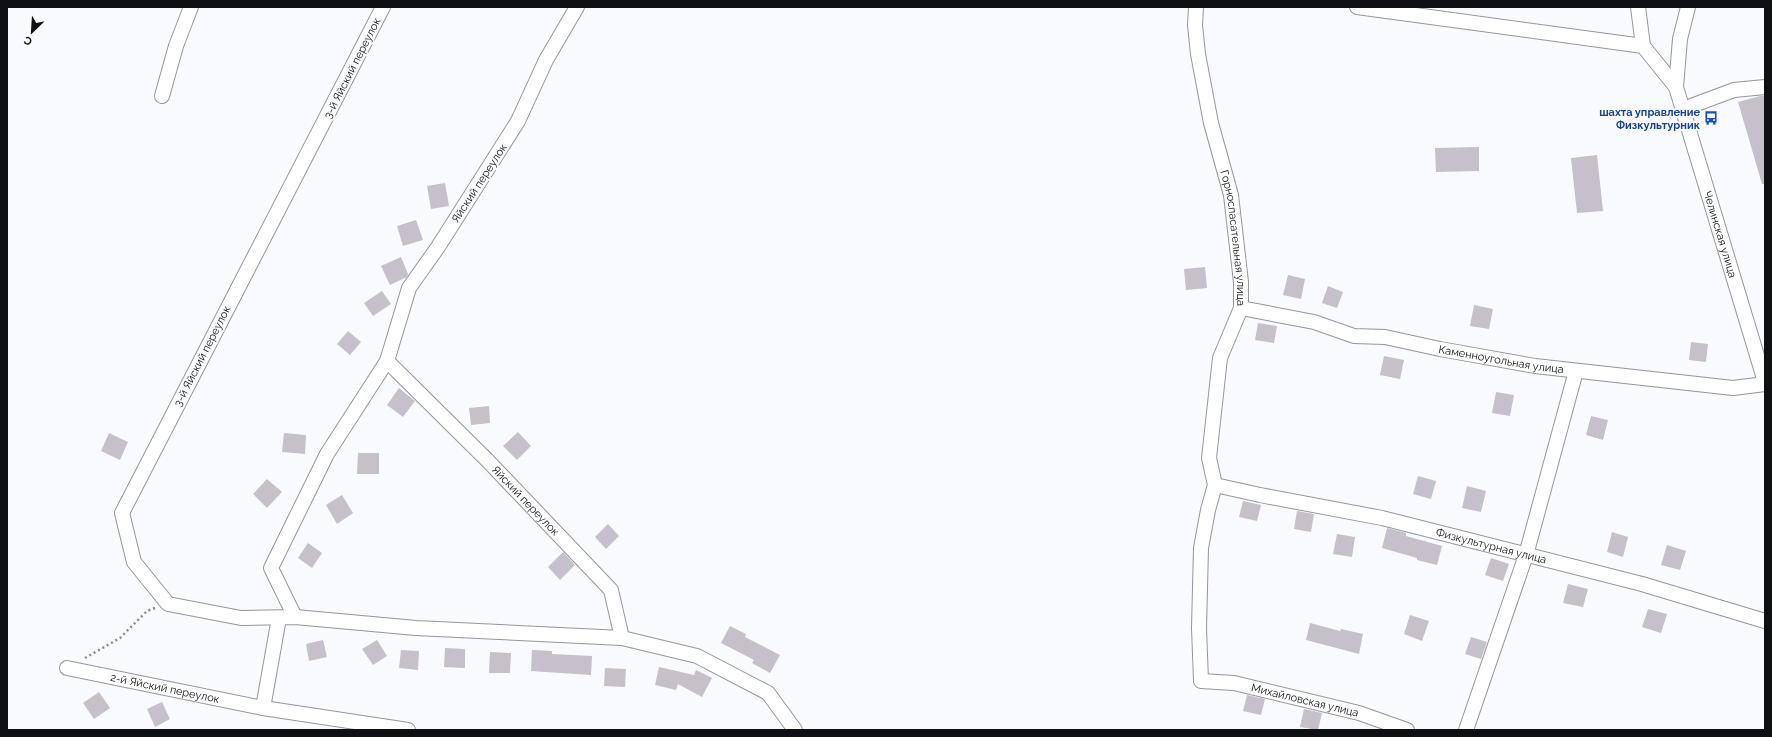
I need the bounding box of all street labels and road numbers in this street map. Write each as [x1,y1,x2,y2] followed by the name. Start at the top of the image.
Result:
[321,15,384,121] street label: 3-й Яйский переулок
[449,141,510,225] street label: Яйский переулок
[1217,169,1247,306] street label: Горноспасательная улица
[1701,190,1739,279] street label: Челинская улица
[171,303,234,409] street label: 3-й Яйский переулок
[1437,343,1564,376] street label: Каменноугольная улица
[489,463,562,539] street label: Яйский переулок
[1434,526,1548,567] street label: Физкультурная улица
[109,671,221,706] street label: 2-й Яйский переулок
[1250,681,1360,720] street label: Михайловская улица

